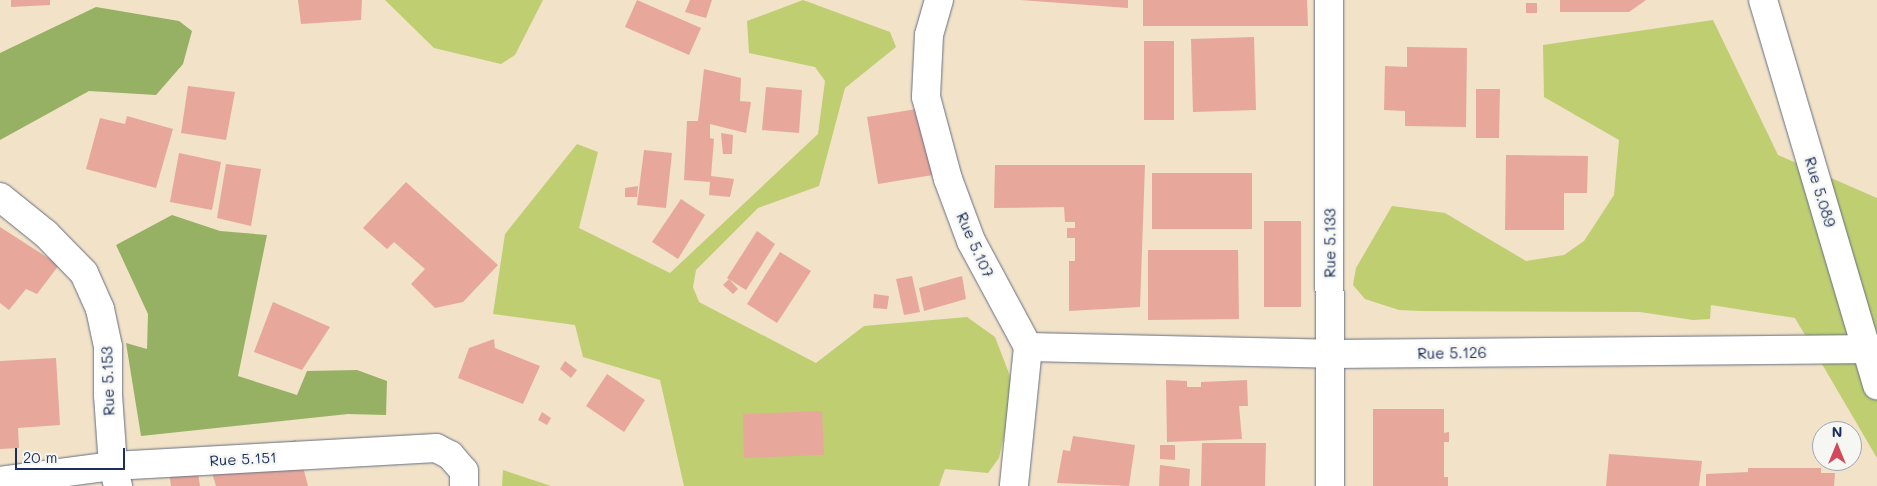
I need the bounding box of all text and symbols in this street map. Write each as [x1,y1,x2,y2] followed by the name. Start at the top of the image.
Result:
[1801,155,1839,229] street label: Rue 5.089
[1321,208,1339,278] street label: Rue 5.133
[953,210,997,280] street label: Rue 5.107
[1417,343,1487,363] street label: Rue 5.126
[98,346,118,416] street label: Rue 5.153
[1812,421,1862,471] north arrow
[1832,422,1842,441] text: N
[18,438,128,470] scale bar
[23,447,57,467] text: 20 m
[209,448,277,470] street label: Rue 5.151

